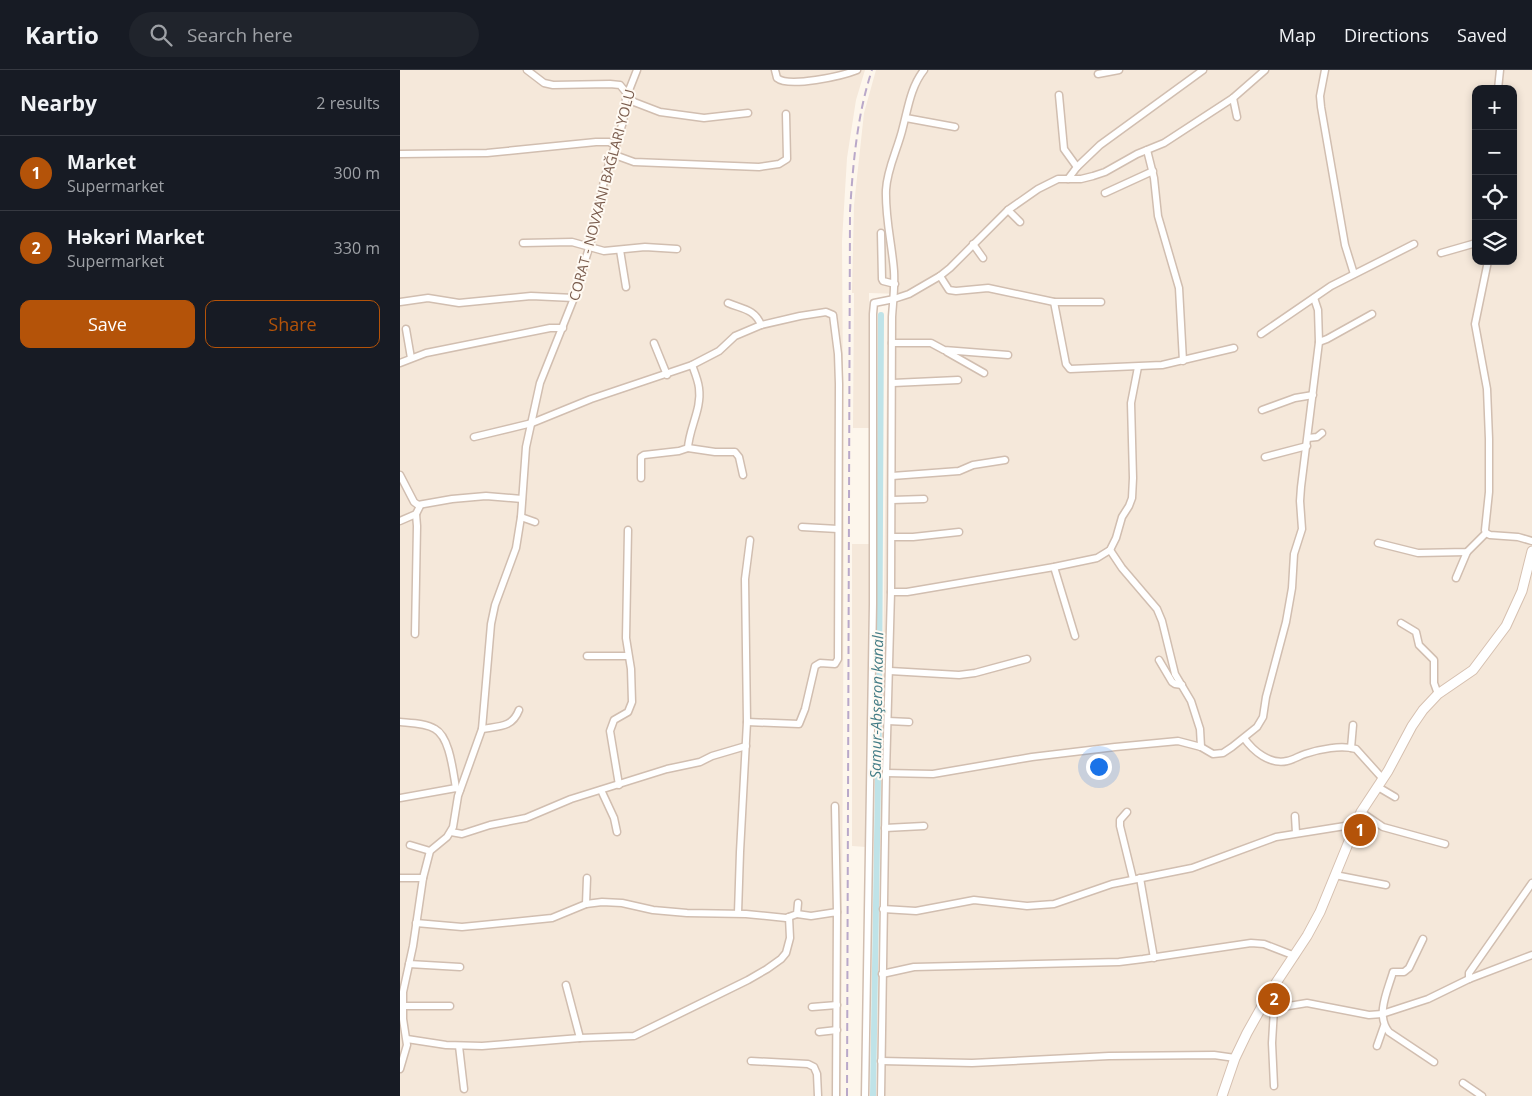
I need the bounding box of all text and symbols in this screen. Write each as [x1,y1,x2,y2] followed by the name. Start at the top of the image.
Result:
[129,12,479,57] search box
[25,18,99,51] text: Kartio
[147,21,175,49] icon: search
[187,22,293,48] text: Search here
[1279,23,1316,47] text: Map
[1344,23,1429,47] text: Directions
[1457,23,1507,47] text: Saved
[1472,85,1517,265] map controls
[1472,85,1517,130] button: +
[564,87,639,303] street label: CORAT - NOVXANI BAĞLARI YOLU
[20,89,97,117] text: Nearby
[316,92,380,114] text: 2 results
[1472,130,1517,175] button: −
[67,149,136,175] text: Market
[31,162,41,184] text: 1
[334,162,380,184] text: 300 m
[67,175,164,197] text: Supermarket
[1472,175,1517,220] button: locate
[1472,220,1517,265] button: layers
[67,224,204,250] text: Həkəri Market
[31,237,41,259] text: 2
[334,237,380,259] text: 330 m
[67,250,164,272] text: Supermarket
[20,300,195,348] button: Save
[205,300,380,348] button: Share
[865,631,887,779] water label: Samur-Abşeron kanalı
[1086,754,1112,780] your location
[1344,811,1376,849] pin: 1
[1258,980,1290,1018] pin: 2

